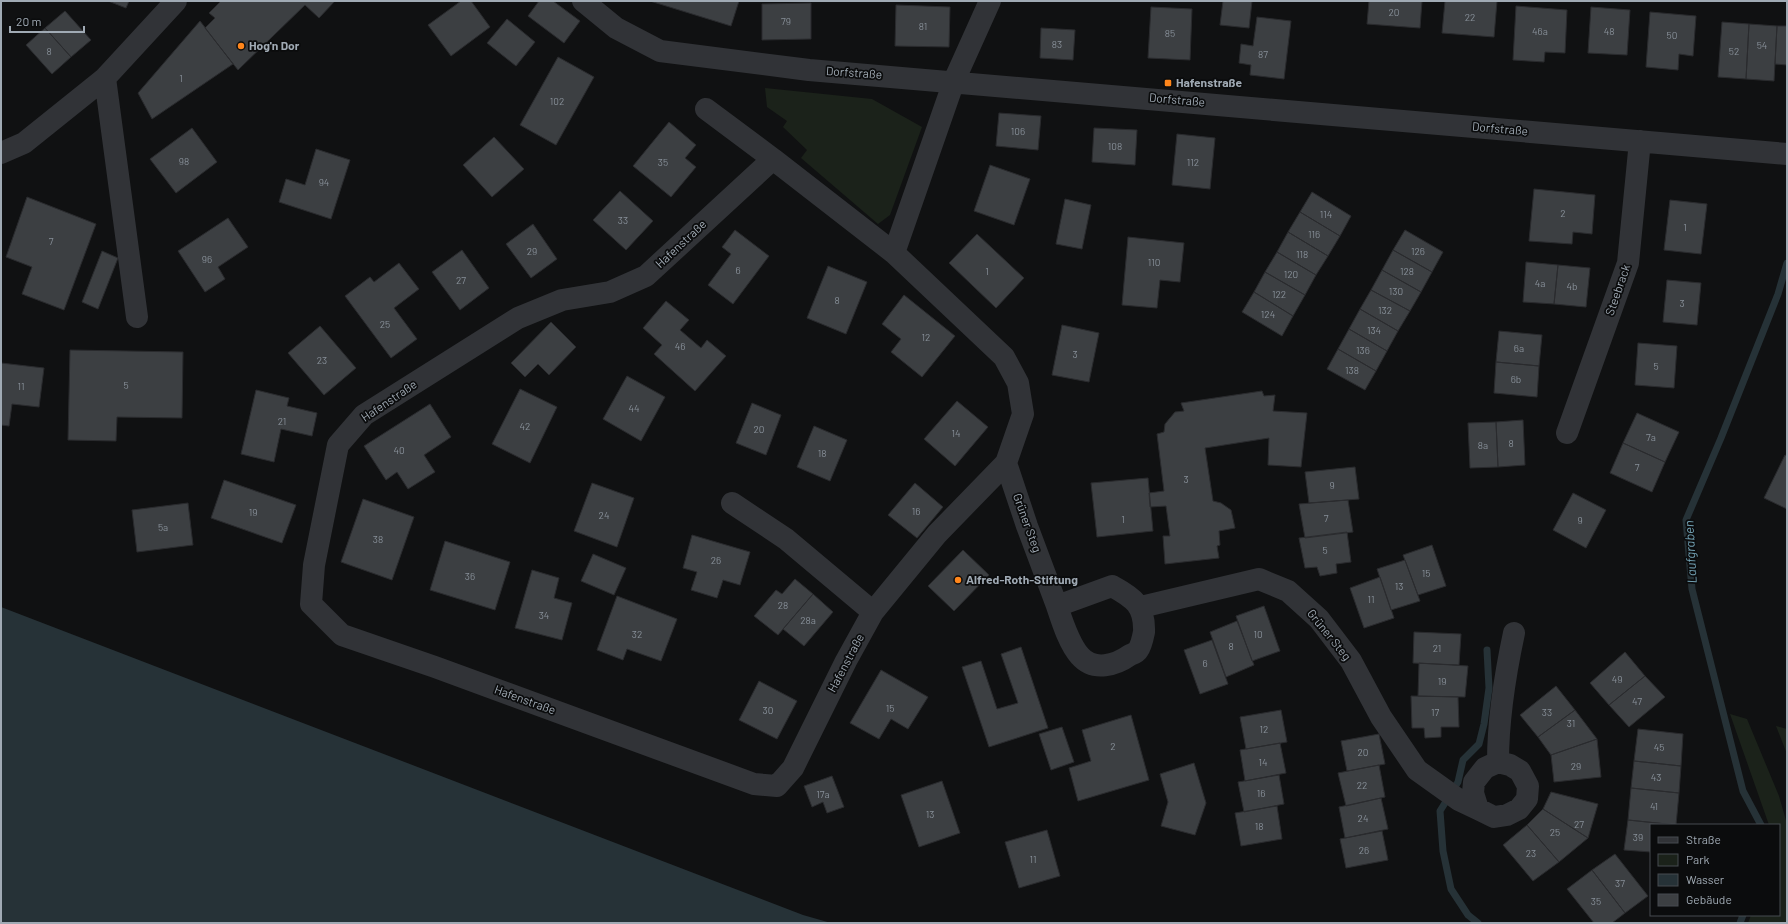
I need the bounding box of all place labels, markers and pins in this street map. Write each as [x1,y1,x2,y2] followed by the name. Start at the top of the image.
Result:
[249,38,300,52] place label: Hog'n Dor
[236,41,246,51] marker: Hog'n Dor
[1176,75,1242,89] place label: Hafenstraße
[1163,78,1173,88] marker: Hafenstraße
[966,572,1078,586] place label: Alfred-Roth-Stiftung
[953,575,963,585] marker: Alfred-Roth-Stiftung

